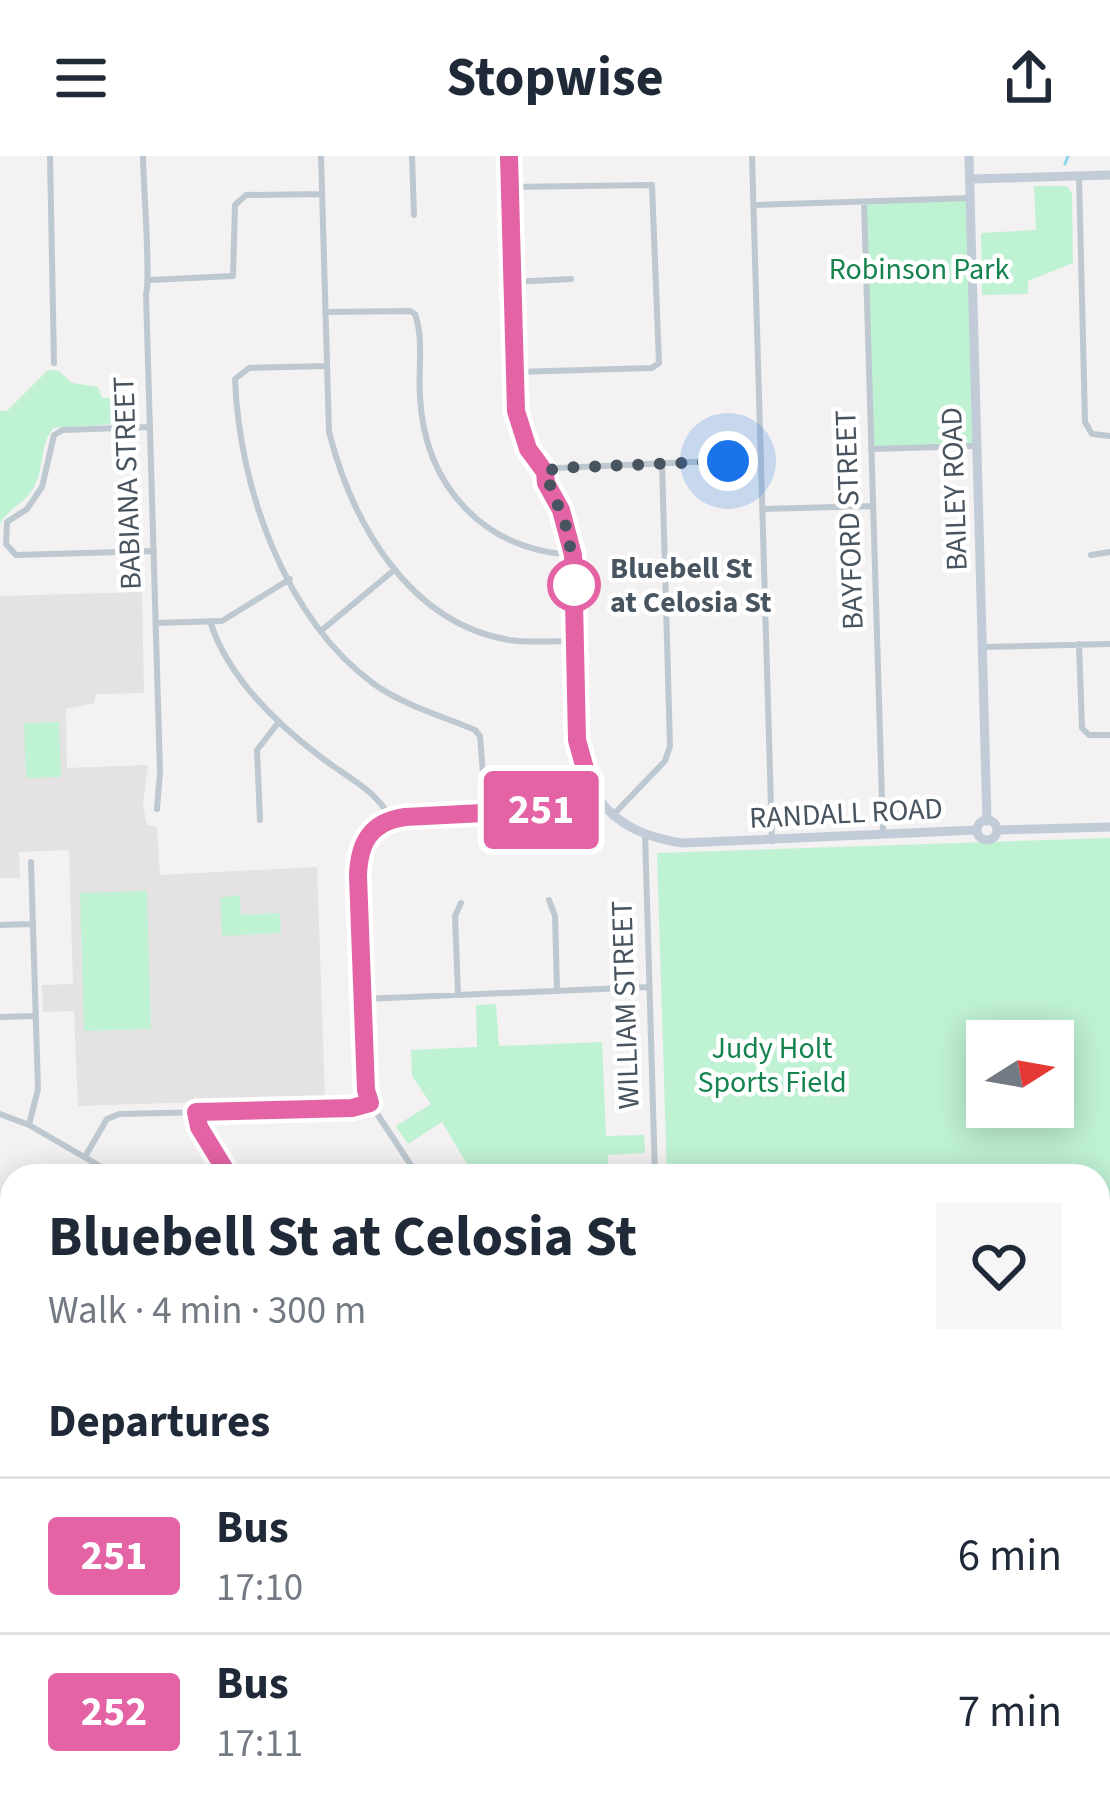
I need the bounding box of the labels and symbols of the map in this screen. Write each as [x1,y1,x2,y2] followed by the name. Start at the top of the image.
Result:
[829,248,1010,291] park label: Robinson Park
[102,375,153,591] street label: BABIANA STREET
[930,406,979,572] street label: BAILEY ROAD
[824,409,875,631] street label: BAYFORD STREET
[698,431,758,491] your location
[610,547,772,624] place label: Bluebell St at Celosia St
[549,560,599,610] marker: Bluebell St at Celosia St
[472,771,610,849] line badge: 251
[748,787,944,840] street label: RANDALL ROAD
[600,900,651,1110] street label: WILLIAM STREET
[966,1020,1074,1128] north arrow
[697,1027,847,1104] park label: Judy Holt Sports Field

